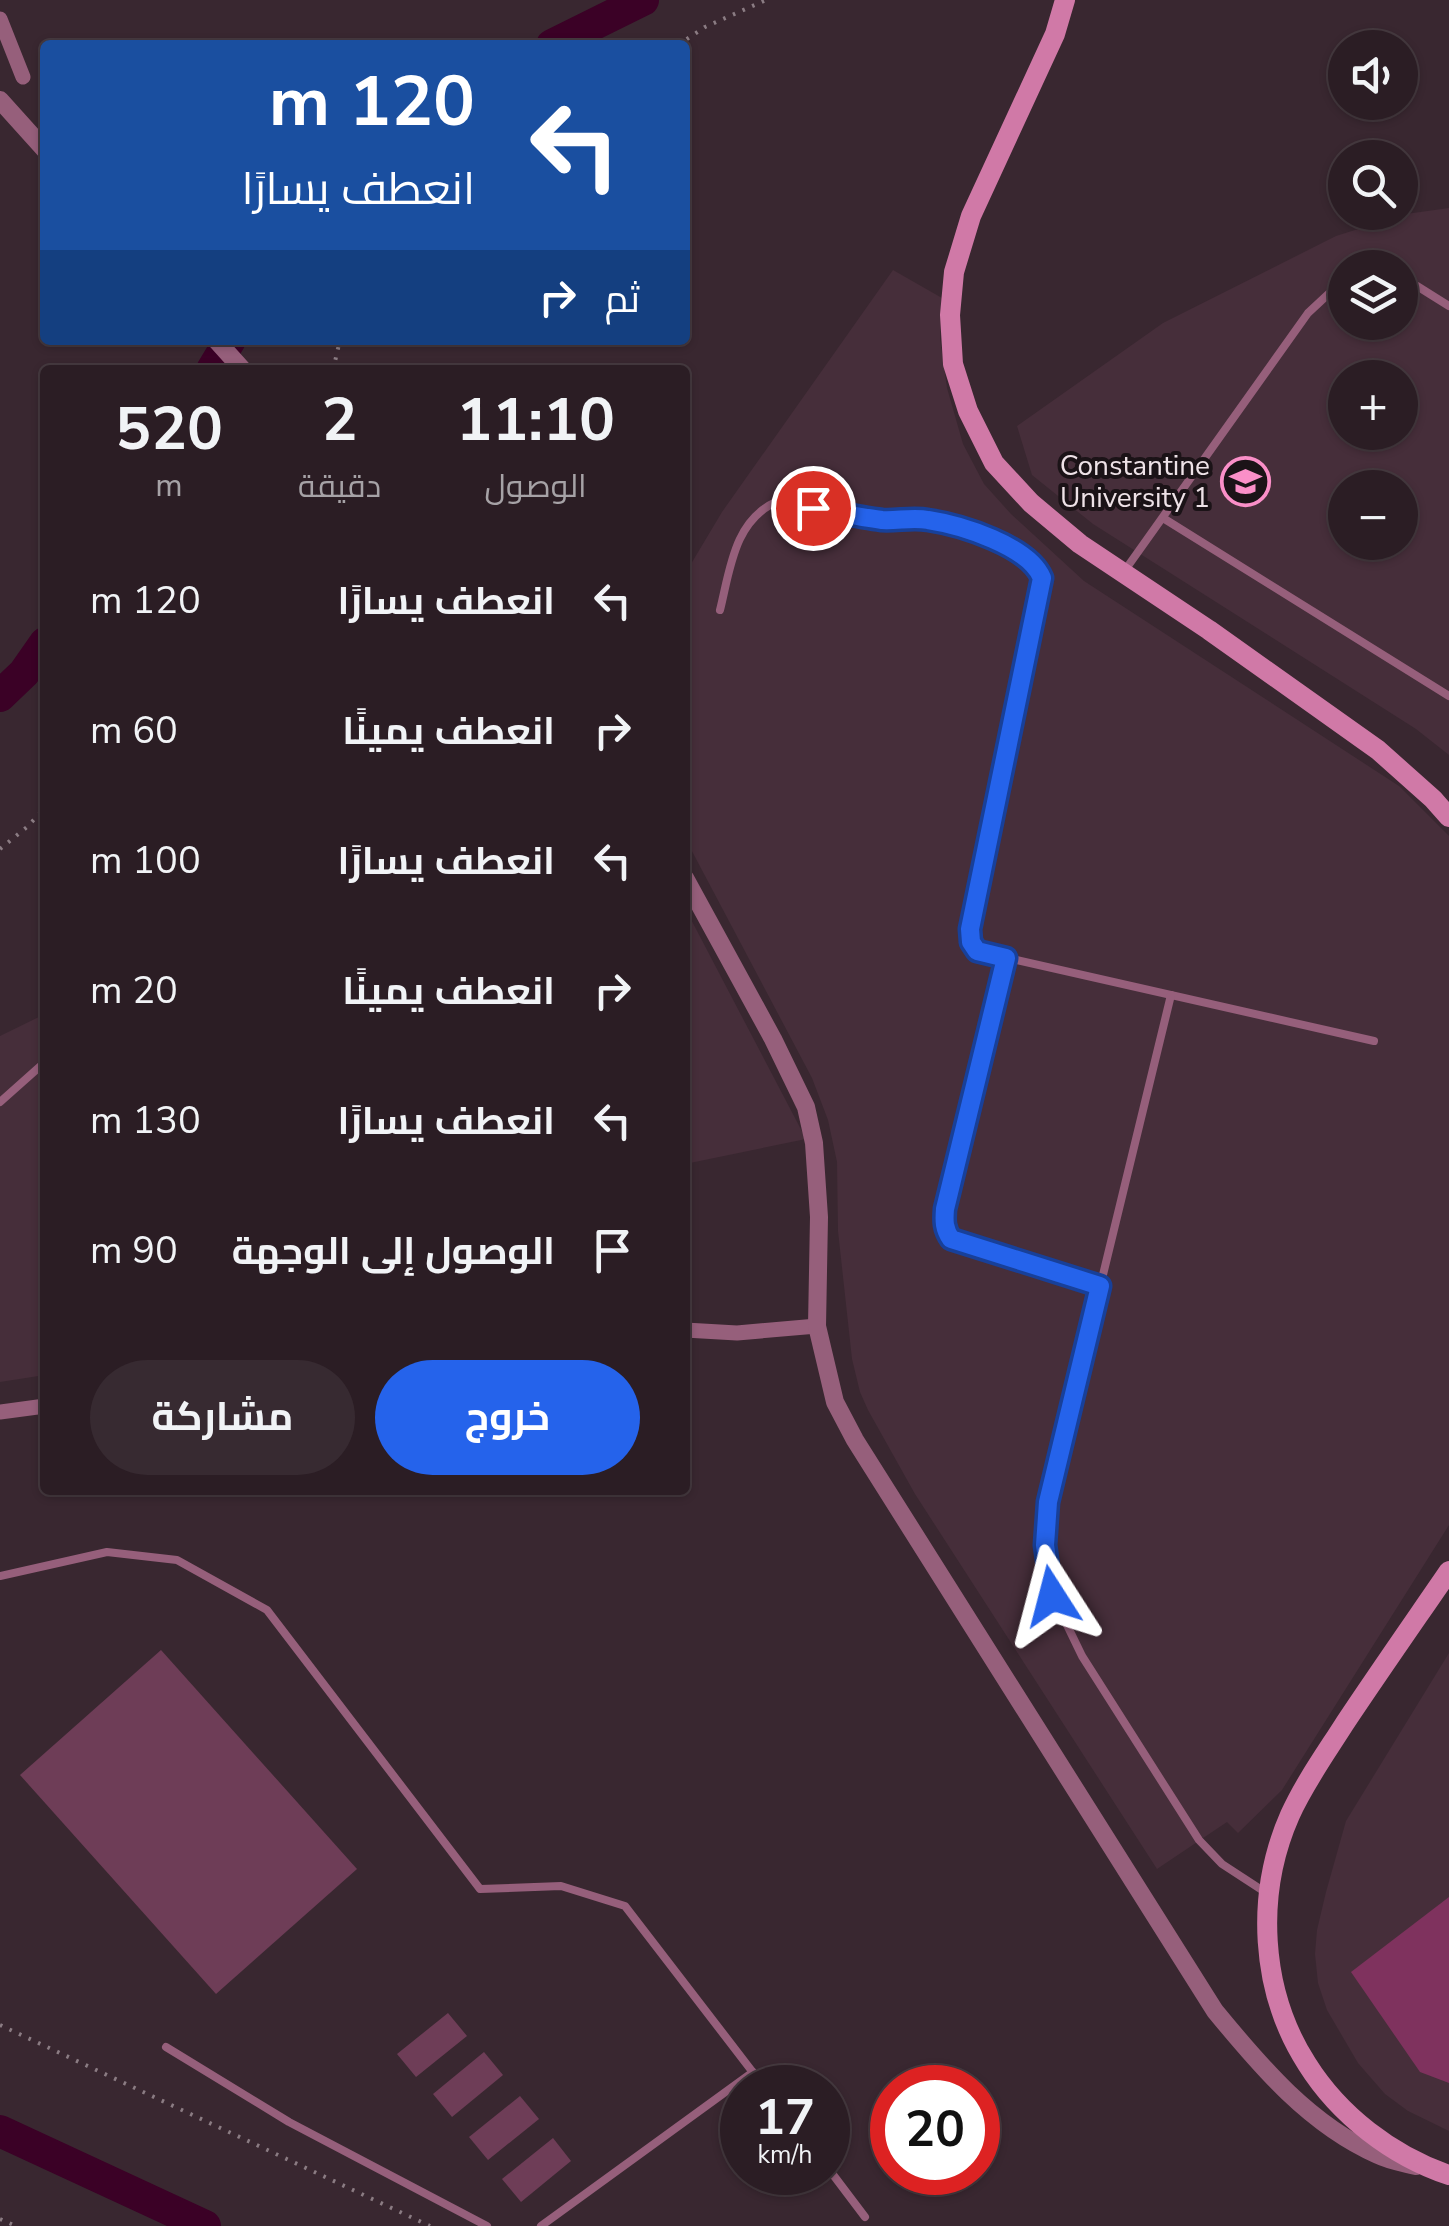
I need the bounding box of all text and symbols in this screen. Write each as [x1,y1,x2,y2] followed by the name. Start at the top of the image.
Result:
[1328,30,1418,560] map controls
[1328,30,1418,120] button: sound
[269,54,475,150] text: 120 m
[510,80,640,210] icon: left
[1328,140,1418,230] button: search
[242,159,475,220] text: انعطف يسارًا
[1328,250,1418,340] button: layers
[530,270,585,325] icon: right
[605,274,640,325] text: ثم
[1328,360,1418,450] button: +
[322,379,358,461] text: 2
[456,379,615,461] text: 11:10
[115,388,223,470] text: 520
[1060,447,1210,517] place label: Constantine University 1
[1219,455,1271,507] school or university icon: Constantine University 1
[155,464,183,507] text: m
[298,465,381,508] text: دقيقة
[485,465,587,508] text: الوصول
[771,466,856,551] pin
[1328,470,1418,560] button: −
[786,481,841,536] icon: arrive
[585,573,640,628] icon: left
[90,575,201,626] text: 120 m
[337,576,555,627] text: انعطف يسارًا
[585,703,640,758] icon: right
[90,705,178,756] text: 60 m
[342,706,555,757] text: انعطف يمينًا
[585,833,640,888] icon: left
[90,835,201,886] text: 100 m
[337,836,555,887] text: انعطف يسارًا
[585,963,640,1018] icon: right
[90,965,178,1016] text: 20 m
[342,966,555,1017] text: انعطف يمينًا
[585,1093,640,1148] icon: left
[90,1095,201,1146] text: 130 m
[337,1096,555,1147] text: انعطف يسارًا
[585,1223,640,1278] icon: arrive
[90,1225,178,1276] text: 90 m
[232,1226,555,1277] text: الوصول إلى الوجهة
[90,1360,355,1475] button: مشاركة
[375,1360,640,1475] button: خروج
[1000,1544,1104,1648] position arrow
[870,2065,1000,2195] speed limit sign: 20
[755,2083,815,2152] text: 17
[757,2138,813,2172] text: km/h

